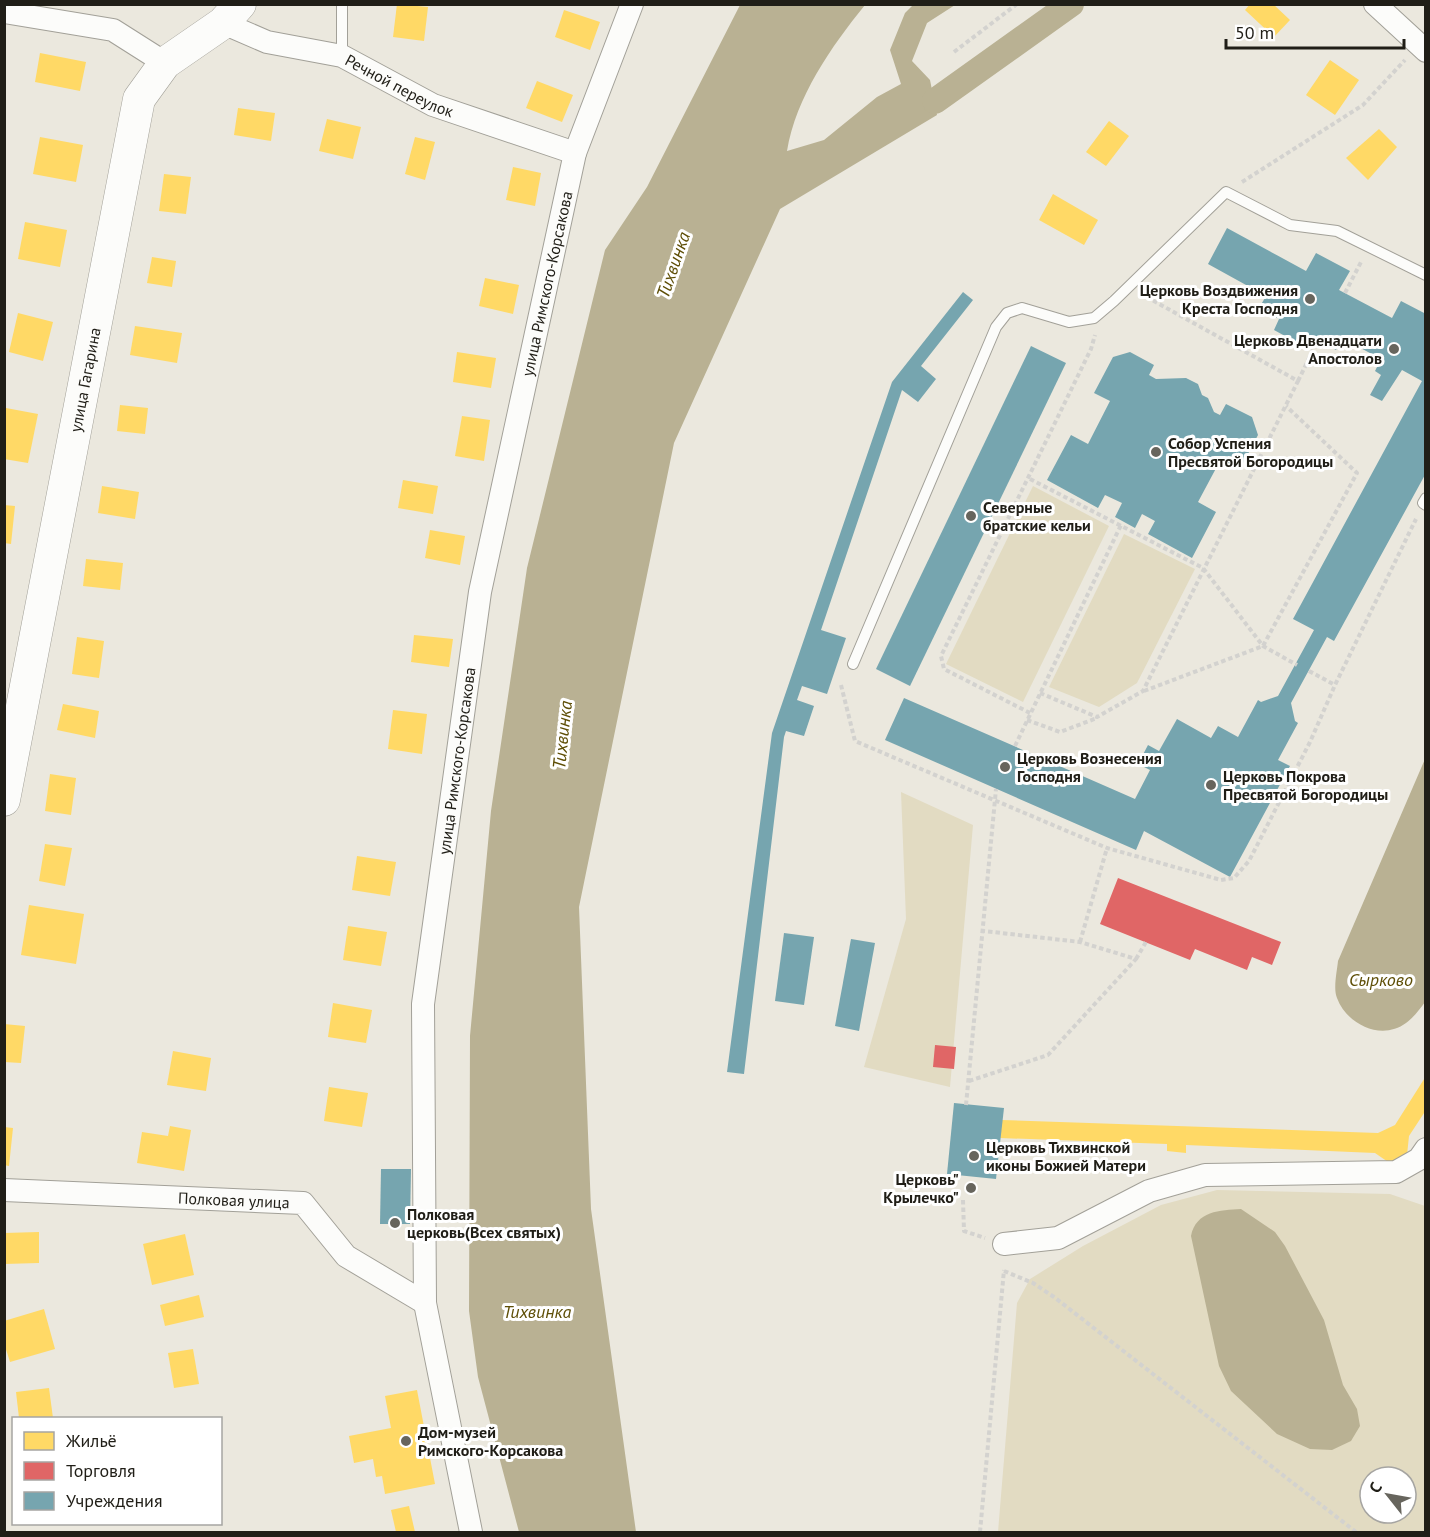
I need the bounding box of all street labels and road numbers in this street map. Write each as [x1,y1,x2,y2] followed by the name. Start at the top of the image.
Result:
[342,50,457,121] street label: Речной переулок
[517,189,576,378] street label: улица Римского-Корсакова
[65,326,105,434] street label: улица Гагарина
[434,666,479,856] street label: улица Римского-Корсакова
[178,1188,290,1212] street label: Полковая улица

